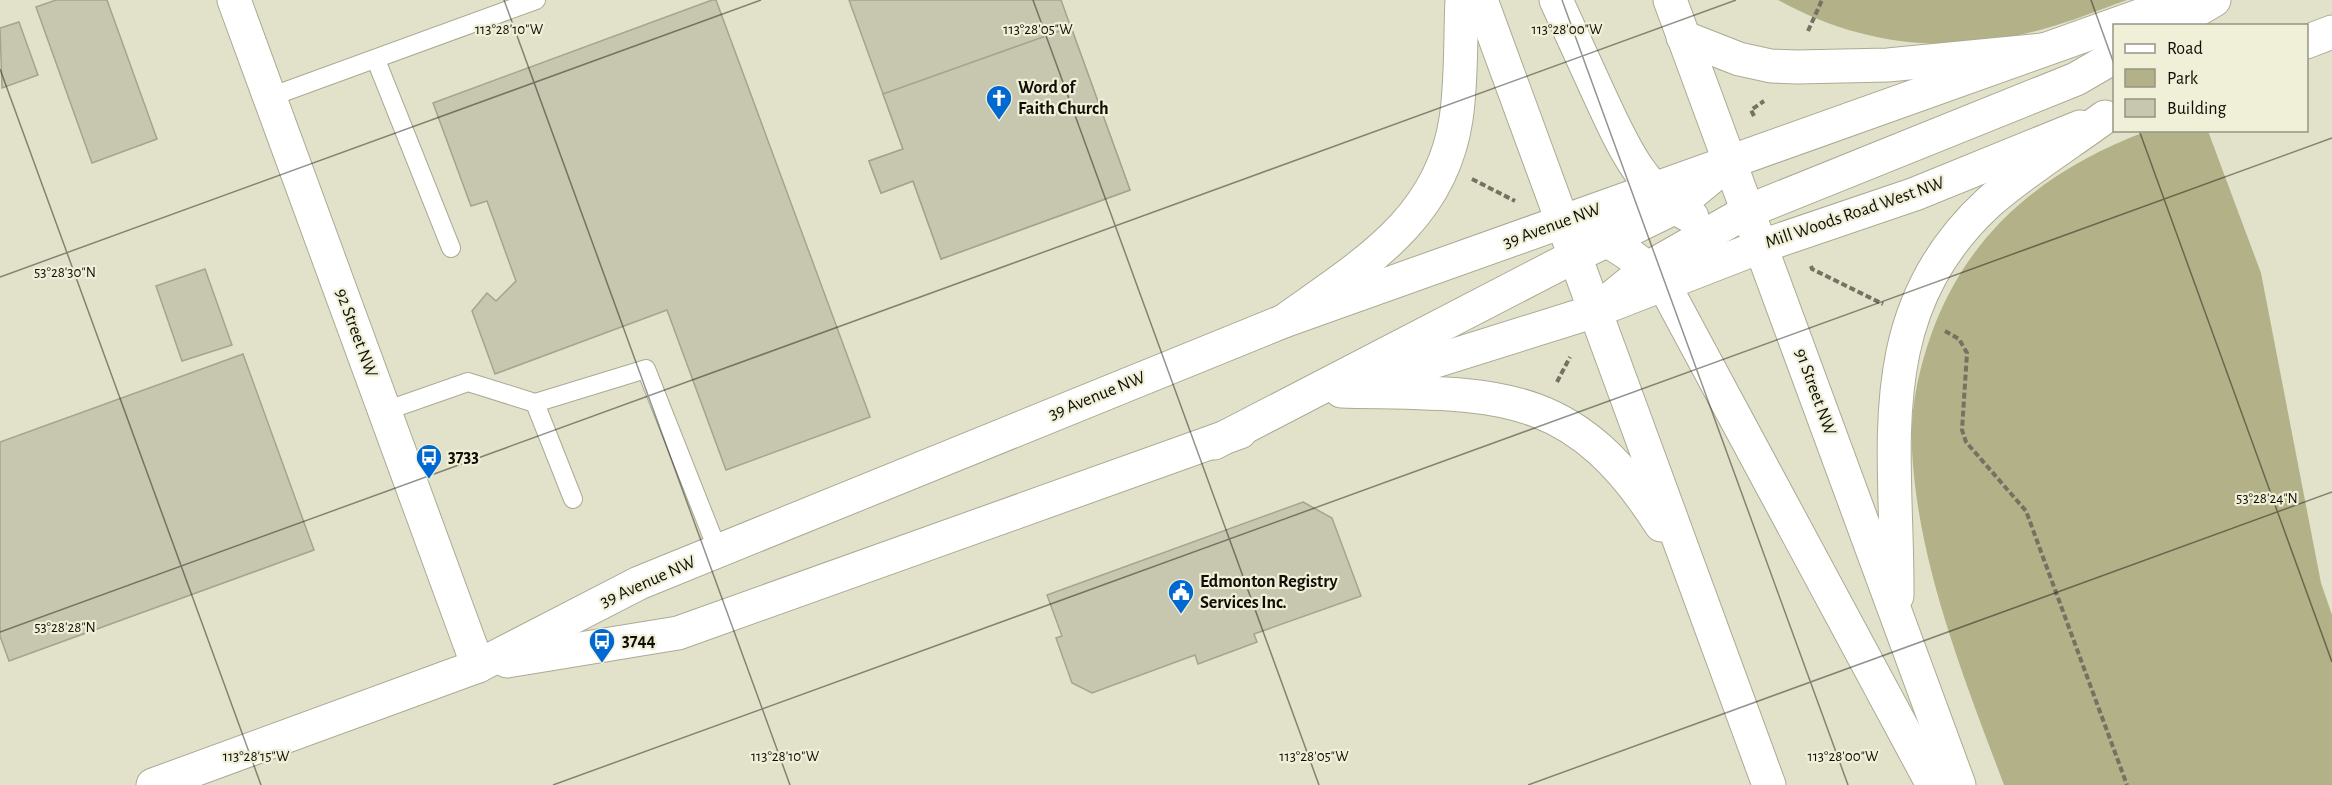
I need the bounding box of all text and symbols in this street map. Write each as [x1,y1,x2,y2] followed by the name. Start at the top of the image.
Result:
[475,22,544,37] text: 113°28'10"W
[1003,22,1073,37] text: 113°28'05"W
[1532,22,1603,37] text: 113°28'00"W
[2113,24,2308,132] legend
[2167,40,2203,58] text: Road
[2167,70,2199,88] text: Park
[1018,79,1109,118] place label: Word of Faith Church
[984,83,1014,121] church icon: Word of Faith Church
[2167,100,2227,118] text: Building
[1763,174,1947,252] street label: Mill Woods Road West NW
[1501,200,1603,252] street label: 39 Avenue NW
[34,265,96,280] text: 53°28'30"N
[332,286,380,380] street label: 92 Street NW
[1791,346,1839,438] street label: 91 Street NW
[1046,368,1148,424] street label: 39 Avenue NW
[414,442,444,480] bus stop icon: 3733
[448,448,479,466] place label: 3733
[2236,491,2298,506] text: 53°28'24"N
[598,553,698,611] street label: 39 Avenue NW
[1200,573,1339,612] place label: Edmonton Registry Services Inc.
[1166,577,1196,615] public building icon: Edmonton Registry Services Inc.
[34,620,96,635] text: 53°28'28"N
[587,626,617,664] bus stop icon: 3744
[622,632,656,650] place label: 3744
[223,749,290,764] text: 113°28'15"W
[751,749,820,764] text: 113°28'10"W
[1279,749,1349,764] text: 113°28'05"W
[1808,749,1879,764] text: 113°28'00"W

